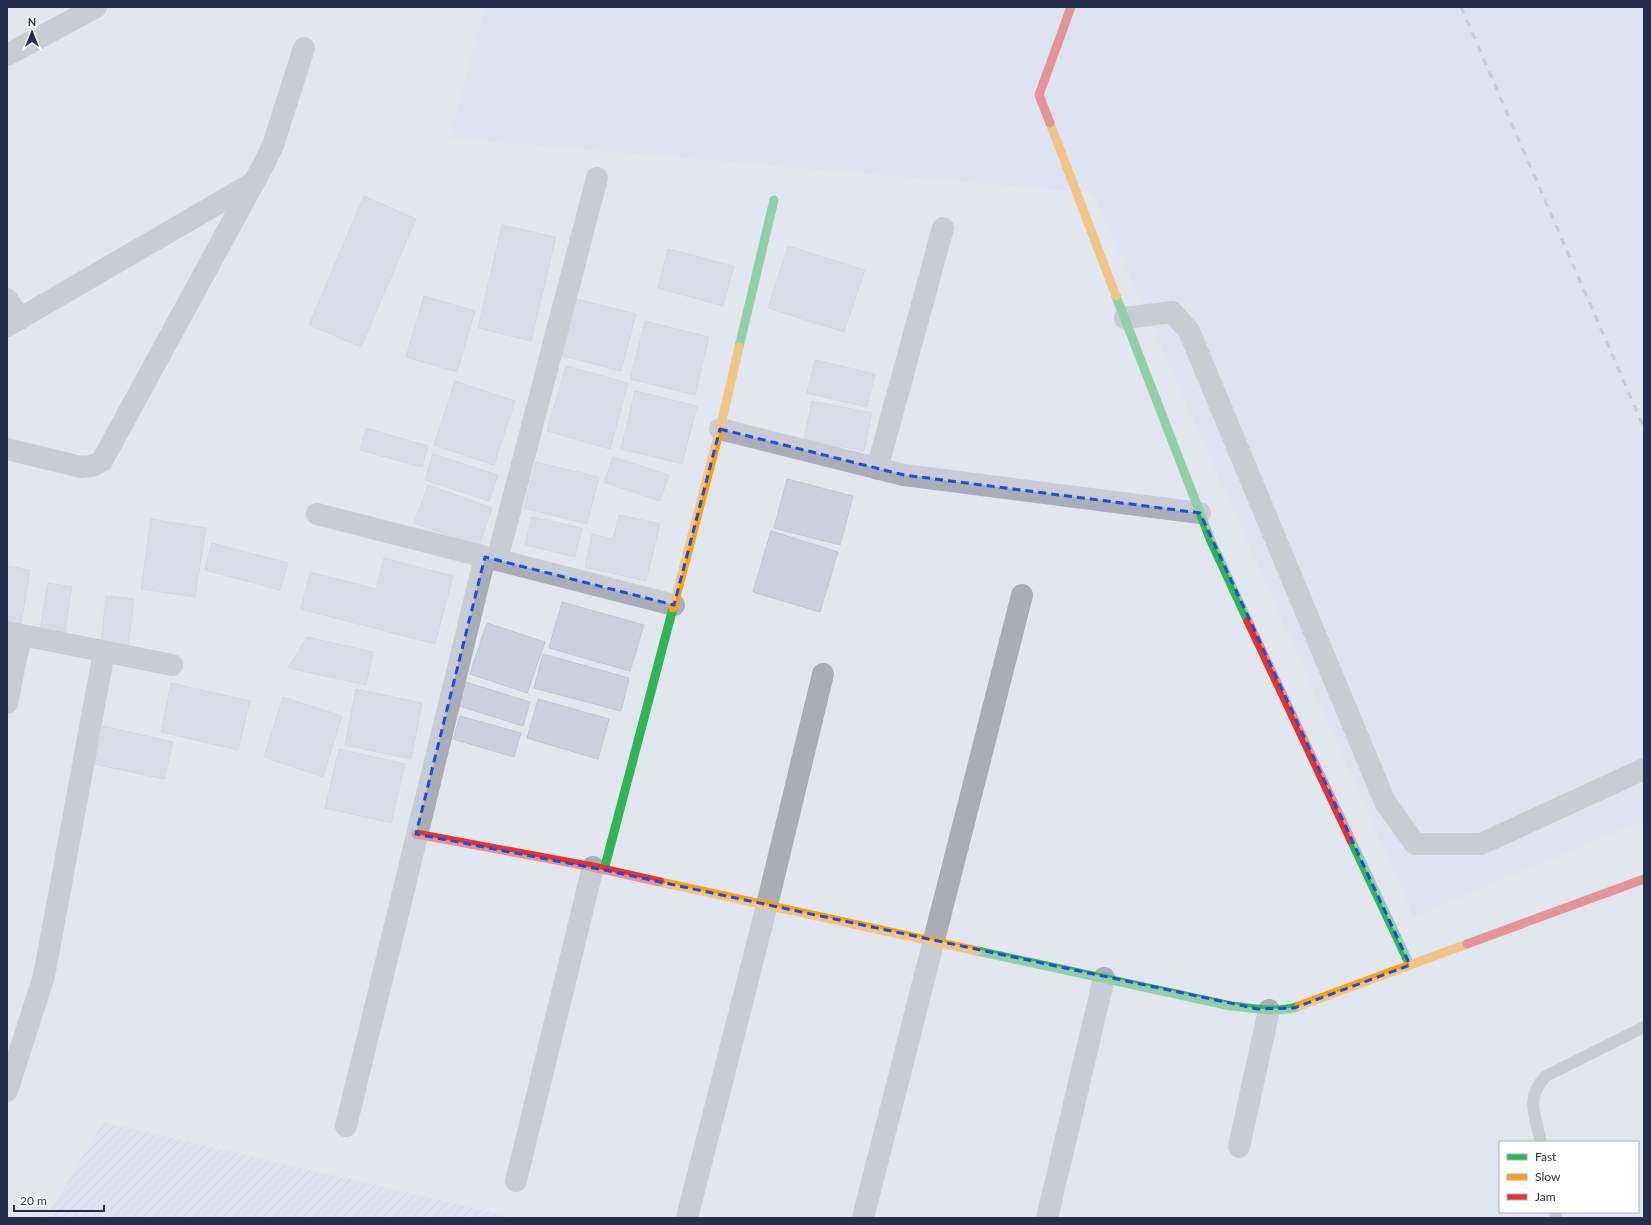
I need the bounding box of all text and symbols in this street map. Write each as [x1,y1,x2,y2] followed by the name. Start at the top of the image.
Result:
[12,12,52,52] north arrow
[28,15,36,28] text: N
[1499,1141,1639,1213] legend
[1535,1149,1557,1164] text: Fast
[1535,1169,1561,1184] text: Slow
[14,1187,104,1213] scale bar
[1535,1189,1556,1204] text: Jam
[20,1193,47,1208] text: 20 m

